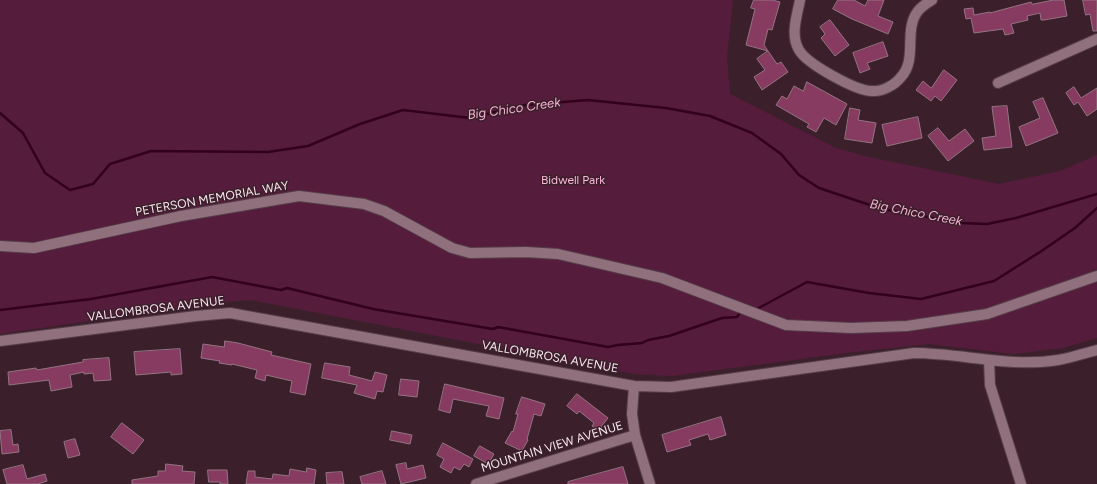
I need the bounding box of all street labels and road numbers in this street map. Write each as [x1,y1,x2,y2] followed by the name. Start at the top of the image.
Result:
[134,178,290,220] street label: PETERSON MEMORIAL WAY
[87,293,225,325] street label: VALLOMBROSA AVENUE
[481,338,619,376] street label: VALLOMBROSA AVENUE
[479,419,625,475] street label: MOUNTAIN VIEW AVENUE

